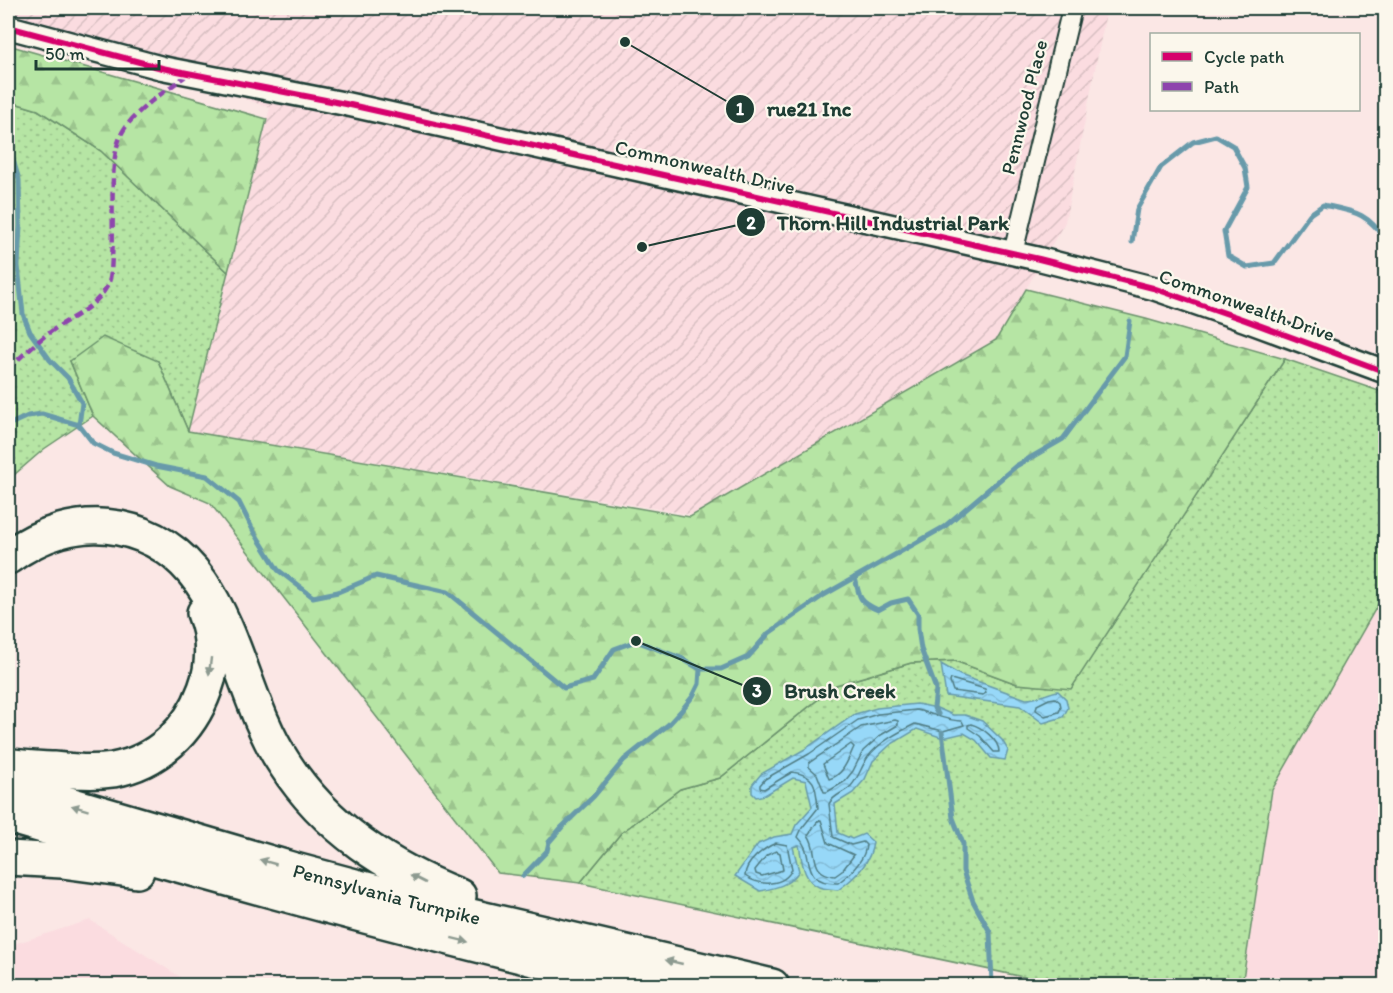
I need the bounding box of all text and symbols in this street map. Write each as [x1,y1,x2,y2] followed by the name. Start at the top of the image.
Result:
[36,33,159,71] scale bar
[1150,33,1360,111] legend
[996,37,1052,177] street label: Pennwood Place
[45,43,85,65] text: 50 m
[1204,46,1285,68] text: Cycle path
[1204,76,1239,98] text: Path
[725,89,863,128] callout: rue21 Inc
[767,96,852,121] text: rue21 Inc
[736,98,745,120] text: 1
[613,135,797,199] street label: Commonwealth Drive
[736,203,1021,242] callout: Thorn Hill Industrial Park
[776,210,1010,235] text: Thorn Hill Industrial Park
[746,212,756,234] text: 2
[1156,264,1338,346] street label: Commonwealth Drive
[205,656,215,675] one-way arrow
[742,672,907,711] callout: Brush Creek
[784,678,896,703] text: Brush Creek
[752,680,762,702] text: 3
[71,803,89,812] one-way arrow
[259,857,277,866] one-way arrow
[291,858,483,930] street label: Pennsylvania Turnpike
[409,874,426,883] one-way arrow
[451,935,469,945] one-way arrow
[665,957,683,967] one-way arrow

